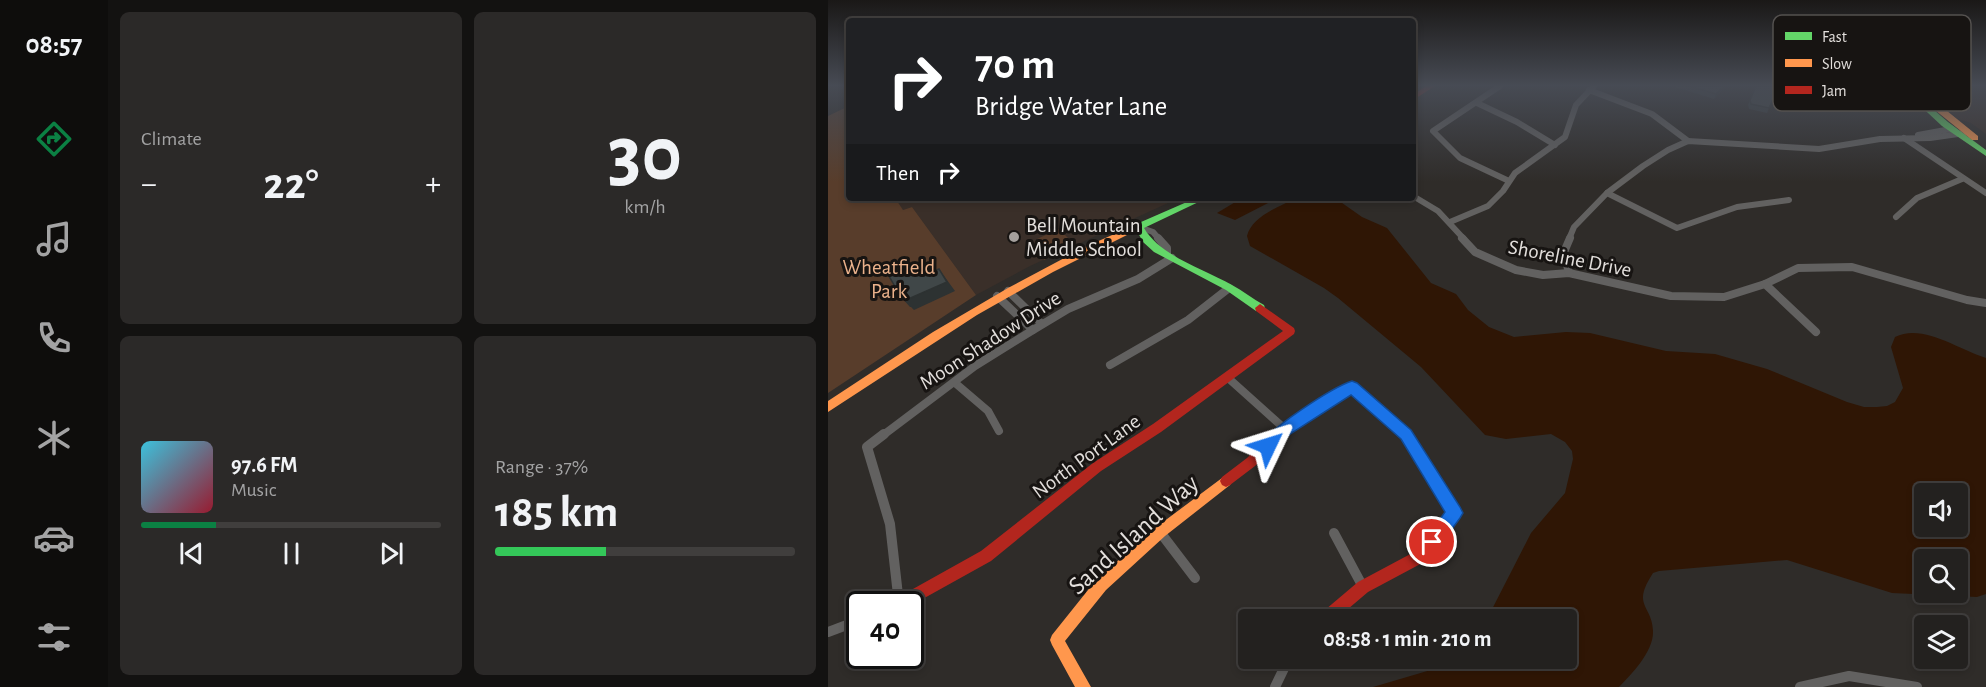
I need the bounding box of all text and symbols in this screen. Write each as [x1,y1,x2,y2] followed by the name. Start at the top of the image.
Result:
[1773,15,1971,111] legend
[1822,29,1847,45] text: Fast
[26,31,82,58] text: 08:57
[876,42,954,120] icon: right
[975,44,1055,86] text: 70 m
[1822,56,1852,72] text: Slow
[1822,83,1847,99] text: Jam
[975,93,1167,120] text: Bridge Water Lane
[608,117,682,195] text: 30
[33,118,75,160] icon: directions
[141,129,202,149] text: Climate
[932,156,965,189] icon: right
[263,162,319,207] text: 22°
[876,162,920,184] text: Then
[141,168,157,201] text: −
[425,168,441,201] text: +
[624,197,666,217] text: km/h
[1026,215,1142,260] place label: Bell Mountain Middle School
[33,218,75,260] icon: music
[1007,230,1021,244] marker: Bell Mountain Middle School
[1506,236,1633,281] street label: Shoreline Drive
[843,257,936,302] park label: Wheatfield Park
[916,287,1064,394] street label: Moon Shadow Drive
[33,317,75,359] icon: phone
[1028,410,1144,502] street label: North Port Lane
[1236,414,1300,478] position arrow
[33,417,75,459] icon: climate
[231,454,297,476] text: 97.6 FM
[495,457,588,477] text: Range · 37%
[1064,470,1204,600] street label: Sand Island Way
[231,480,277,500] text: Music
[1914,483,1968,669] map controls
[1914,483,1968,537] button: sound
[495,490,618,535] text: 185 km
[1406,516,1457,567] pin
[33,517,75,559] icon: car
[1415,525,1448,558] icon: arrive
[175,537,208,570] icon: previous
[275,537,308,570] icon: pause
[375,537,408,570] icon: next
[1914,549,1968,603] button: search
[846,591,924,669] speed limit sign: 40
[1914,615,1968,669] button: layers
[33,616,75,658] icon: filters
[1323,628,1492,650] text: 08:58 · 1 min · 210 m

